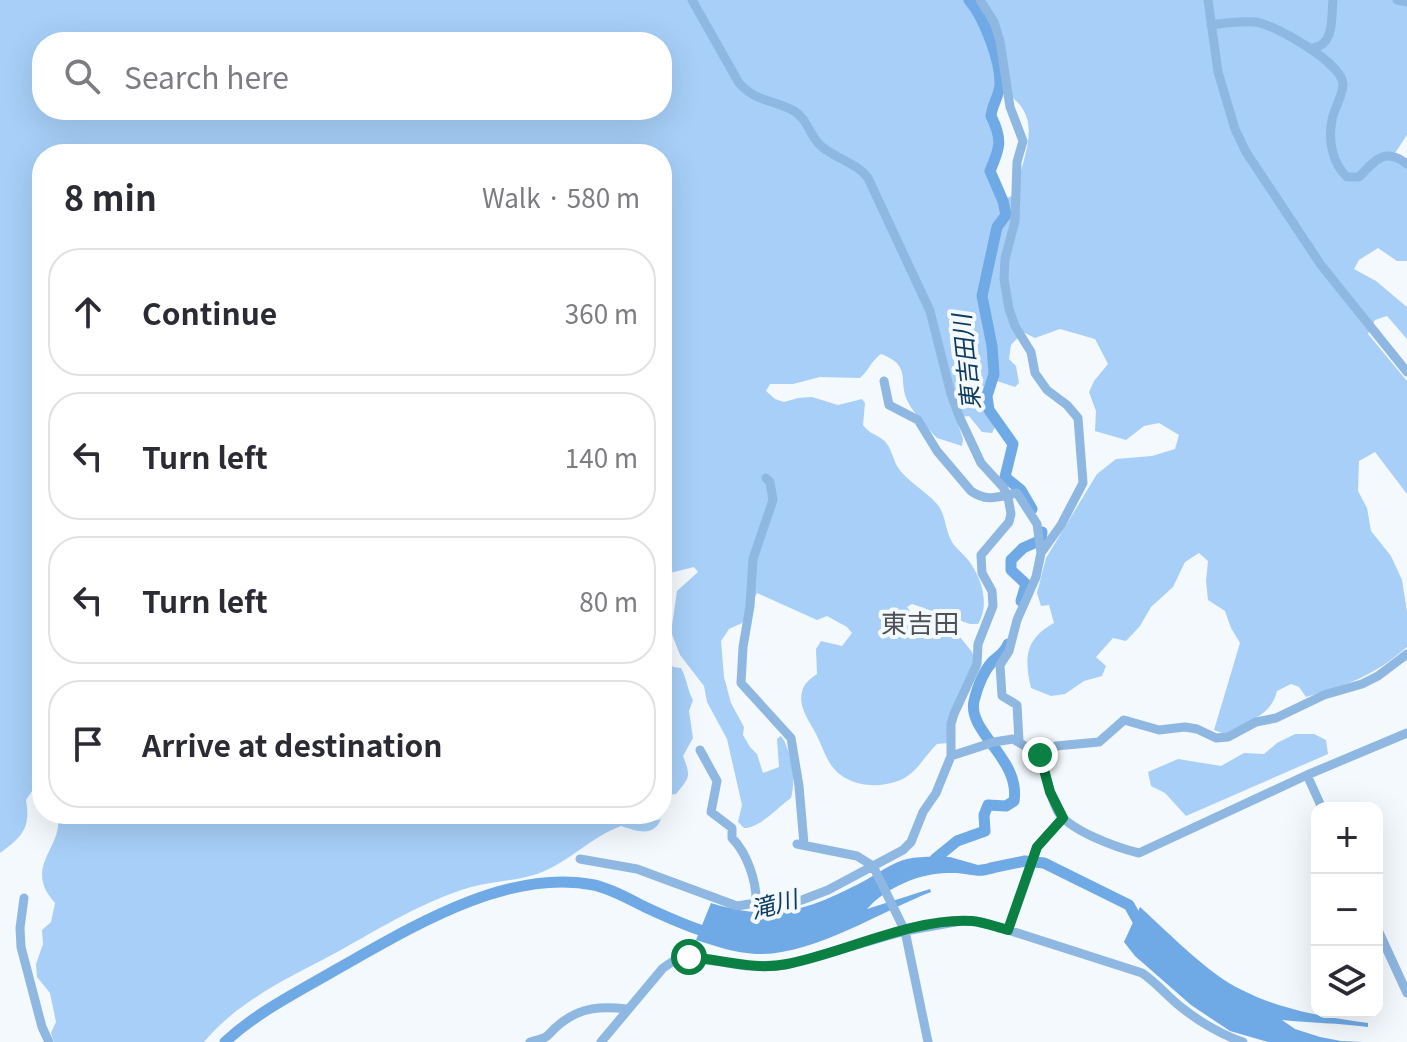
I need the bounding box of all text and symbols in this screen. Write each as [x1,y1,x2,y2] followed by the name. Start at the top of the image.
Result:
[32,32,672,120] search box
[60,54,104,98] icon: search
[124,54,289,98] text: Search here
[64,172,157,221] text: 8 min
[482,178,640,215] text: Walk · 580 m
[66,290,110,334] icon: ahead
[142,290,277,334] text: Continue
[565,294,638,331] text: 360 m
[942,310,987,412] water label: 東吉田川
[66,434,110,478] icon: left
[142,434,268,478] text: Turn left
[565,438,638,475] text: 140 m
[66,578,110,622] icon: left
[142,578,268,622] text: Turn left
[579,582,638,619] text: 80 m
[881,603,959,640] district label: 東吉田
[66,722,110,766] icon: arrive
[142,722,443,766] text: Arrive at destination
[1022,737,1058,773] route end
[1311,802,1383,1018] map controls
[1311,802,1383,874] button: +
[1311,874,1383,946] button: −
[746,879,804,926] water label: 滝川
[671,939,707,975] route start
[1311,946,1383,1018] button: layers

